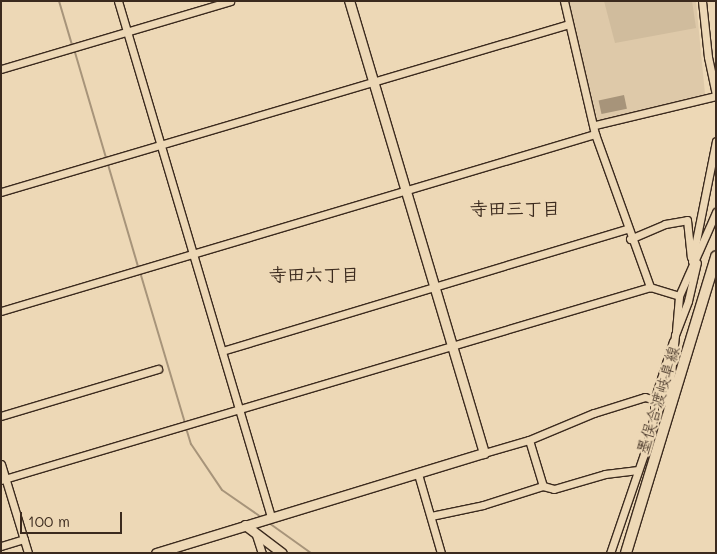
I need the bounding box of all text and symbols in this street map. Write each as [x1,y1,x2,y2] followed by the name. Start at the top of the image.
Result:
[470,197,560,219] district label: 寺田三丁目
[269,263,359,285] district label: 寺田六丁目
[632,344,684,456] street label: 墨俣合渡岐阜線
[22,502,125,534] scale bar
[28,511,70,531] text: 100 m

